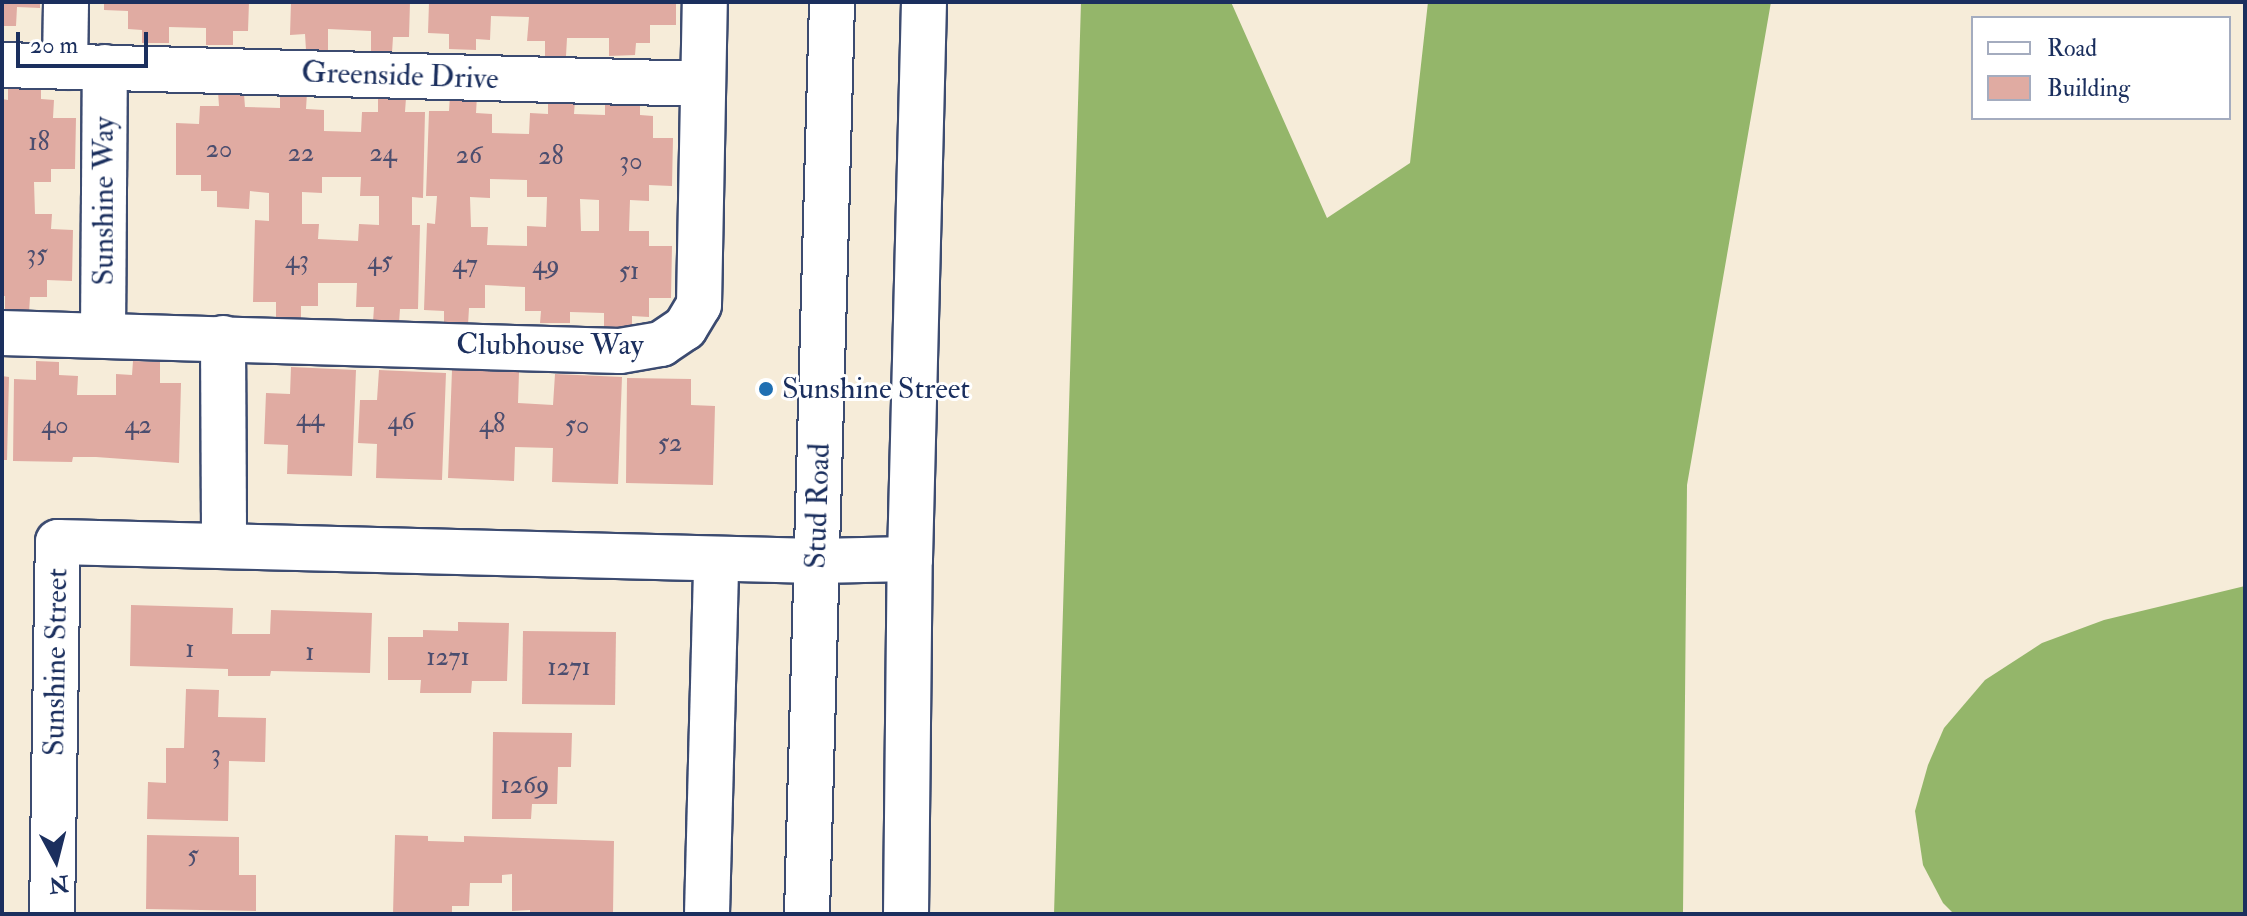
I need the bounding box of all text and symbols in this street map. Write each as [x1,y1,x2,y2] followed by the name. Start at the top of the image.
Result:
[20,16,152,66] scale bar
[1971,16,2231,120] legend
[30,30,78,61] text: 20 m
[2047,33,2097,64] text: Road
[301,55,499,97] street label: Greenside Drive
[2047,73,2130,104] text: Building
[86,117,122,285] street label: Sunshine Way
[28,127,50,159] house number: 18
[206,134,232,166] house number: 20
[288,138,314,170] house number: 22
[369,138,397,170] house number: 24
[456,140,482,172] house number: 26
[538,141,564,173] house number: 28
[619,146,643,178] house number: 30
[26,239,48,271] house number: 35
[285,245,309,277] house number: 43
[367,246,393,278] house number: 45
[452,249,478,281] house number: 47
[532,250,560,282] house number: 49
[619,256,639,288] house number: 51
[456,327,644,363] street label: Clubhouse Way
[782,371,970,407] place label: Sunshine Street
[757,380,775,398] marker: Sunshine Street
[296,403,324,435] house number: 44
[387,406,415,438] house number: 46
[479,409,505,441] house number: 48
[41,410,69,442] house number: 40
[124,410,152,442] house number: 42
[565,410,589,442] house number: 50
[658,428,682,460] house number: 52
[798,443,838,569] street label: Stud Road
[36,568,76,756] street label: Sunshine Street
[185,634,195,666] house number: 1
[305,637,315,669] house number: 1
[426,642,470,674] house number: 1271
[547,652,591,684] house number: 1271
[211,739,221,771] house number: 3
[501,770,549,802] house number: 1269
[16,820,96,900] north arrow
[187,840,199,872] house number: 5
[47,869,70,899] text: N

